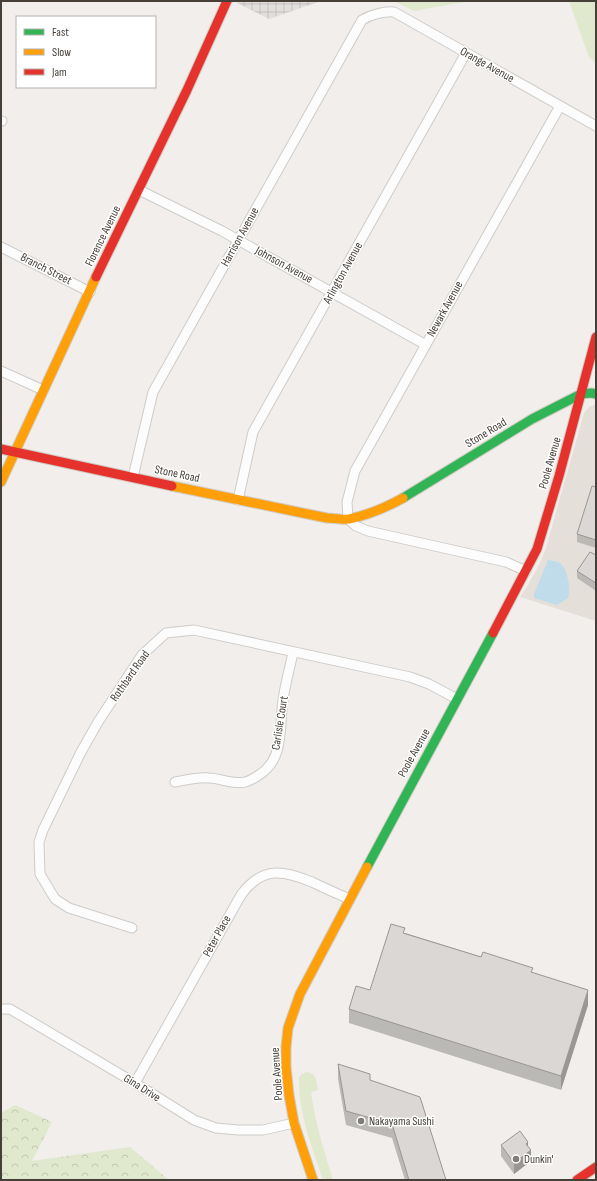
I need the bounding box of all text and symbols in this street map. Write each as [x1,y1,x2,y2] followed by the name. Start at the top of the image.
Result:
[16,16,156,88] legend
[52,25,69,40] text: Fast
[457,44,517,86] street label: Orange Avenue
[52,45,71,60] text: Slow
[51,65,67,80] text: Jam
[82,203,124,269] street label: Florence Avenue
[218,205,263,269] street label: Harrison Avenue
[319,239,366,307] street label: Arlington Avenue
[252,243,316,287] street label: Johnson Avenue
[18,250,74,288] street label: Branch Street
[424,278,467,339] street label: Newark Avenue
[463,415,509,451] street label: Stone Road
[535,435,565,491] street label: Poole Avenue
[153,462,201,486] street label: Stone Road
[107,648,153,704] street label: Rothbard Road
[268,695,292,751] street label: Carlisle Court
[395,726,434,780] street label: Poole Avenue
[200,912,235,959] street label: Peter Place
[268,1047,286,1101] street label: Poole Avenue
[121,1071,163,1105] street label: Gina Drive
[369,1114,434,1129] place label: Nakayama Sushi
[356,1116,366,1126] marker: Nakayama Sushi
[524,1152,554,1167] place label: Dunkin'
[511,1154,521,1164] marker: Dunkin'

